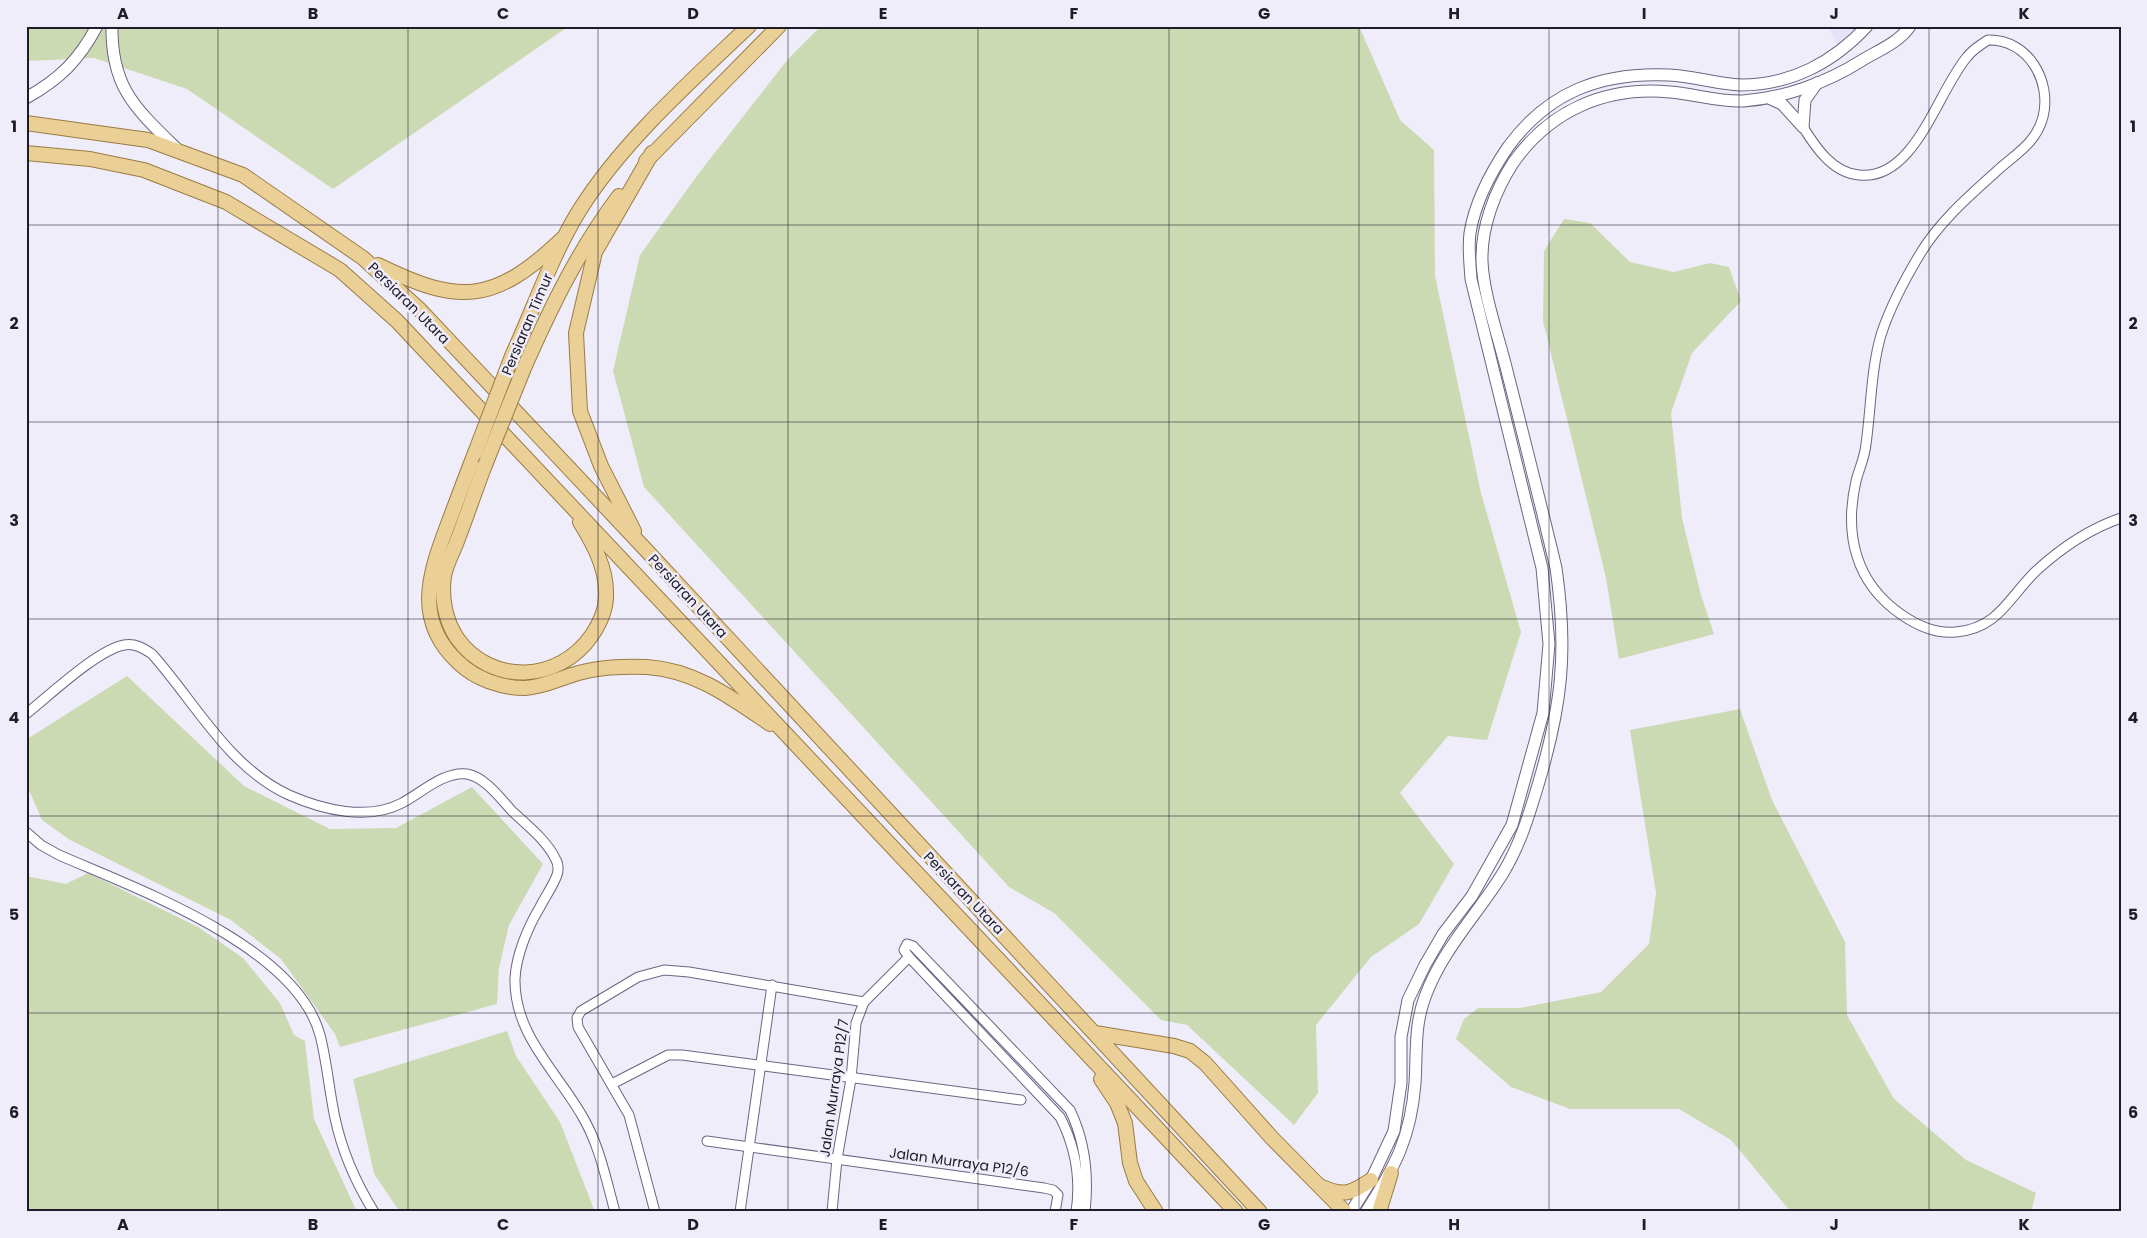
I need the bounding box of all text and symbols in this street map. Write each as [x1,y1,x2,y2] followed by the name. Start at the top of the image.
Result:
[117,2,129,25] text: A
[308,2,318,25] text: B
[497,2,509,25] text: C
[687,2,699,25] text: D
[879,2,887,25] text: E
[1070,2,1079,25] text: F
[1258,2,1270,25] text: G
[1448,2,1460,25] text: H
[1642,2,1646,25] text: I
[1829,2,1839,25] text: J
[2018,2,2030,25] text: K
[11,115,17,138] text: 1
[2130,115,2136,138] text: 1
[364,258,454,348] street label: Persiaran Utara
[496,270,558,378] street label: Persiaran Timur
[9,312,19,335] text: 2
[2128,312,2138,335] text: 2
[9,509,19,532] text: 3
[2128,509,2138,532] text: 3
[644,550,732,642] street label: Persiaran Utara
[9,706,20,729] text: 4
[2128,706,2139,729] text: 4
[919,847,1009,939] street label: Persiaran Utara
[9,903,19,926] text: 5
[2128,903,2138,926] text: 5
[814,1017,854,1158] street label: Jalan Murraya P12/7
[9,1101,19,1124] text: 6
[2128,1101,2138,1124] text: 6
[888,1142,1030,1182] street label: Jalan Murraya P12/6
[117,1213,129,1236] text: A
[308,1213,318,1236] text: B
[497,1213,509,1236] text: C
[687,1213,699,1236] text: D
[879,1213,887,1236] text: E
[1070,1213,1079,1236] text: F
[1258,1213,1270,1236] text: G
[1448,1213,1460,1236] text: H
[1642,1213,1646,1236] text: I
[1829,1213,1839,1236] text: J
[2018,1213,2030,1236] text: K

